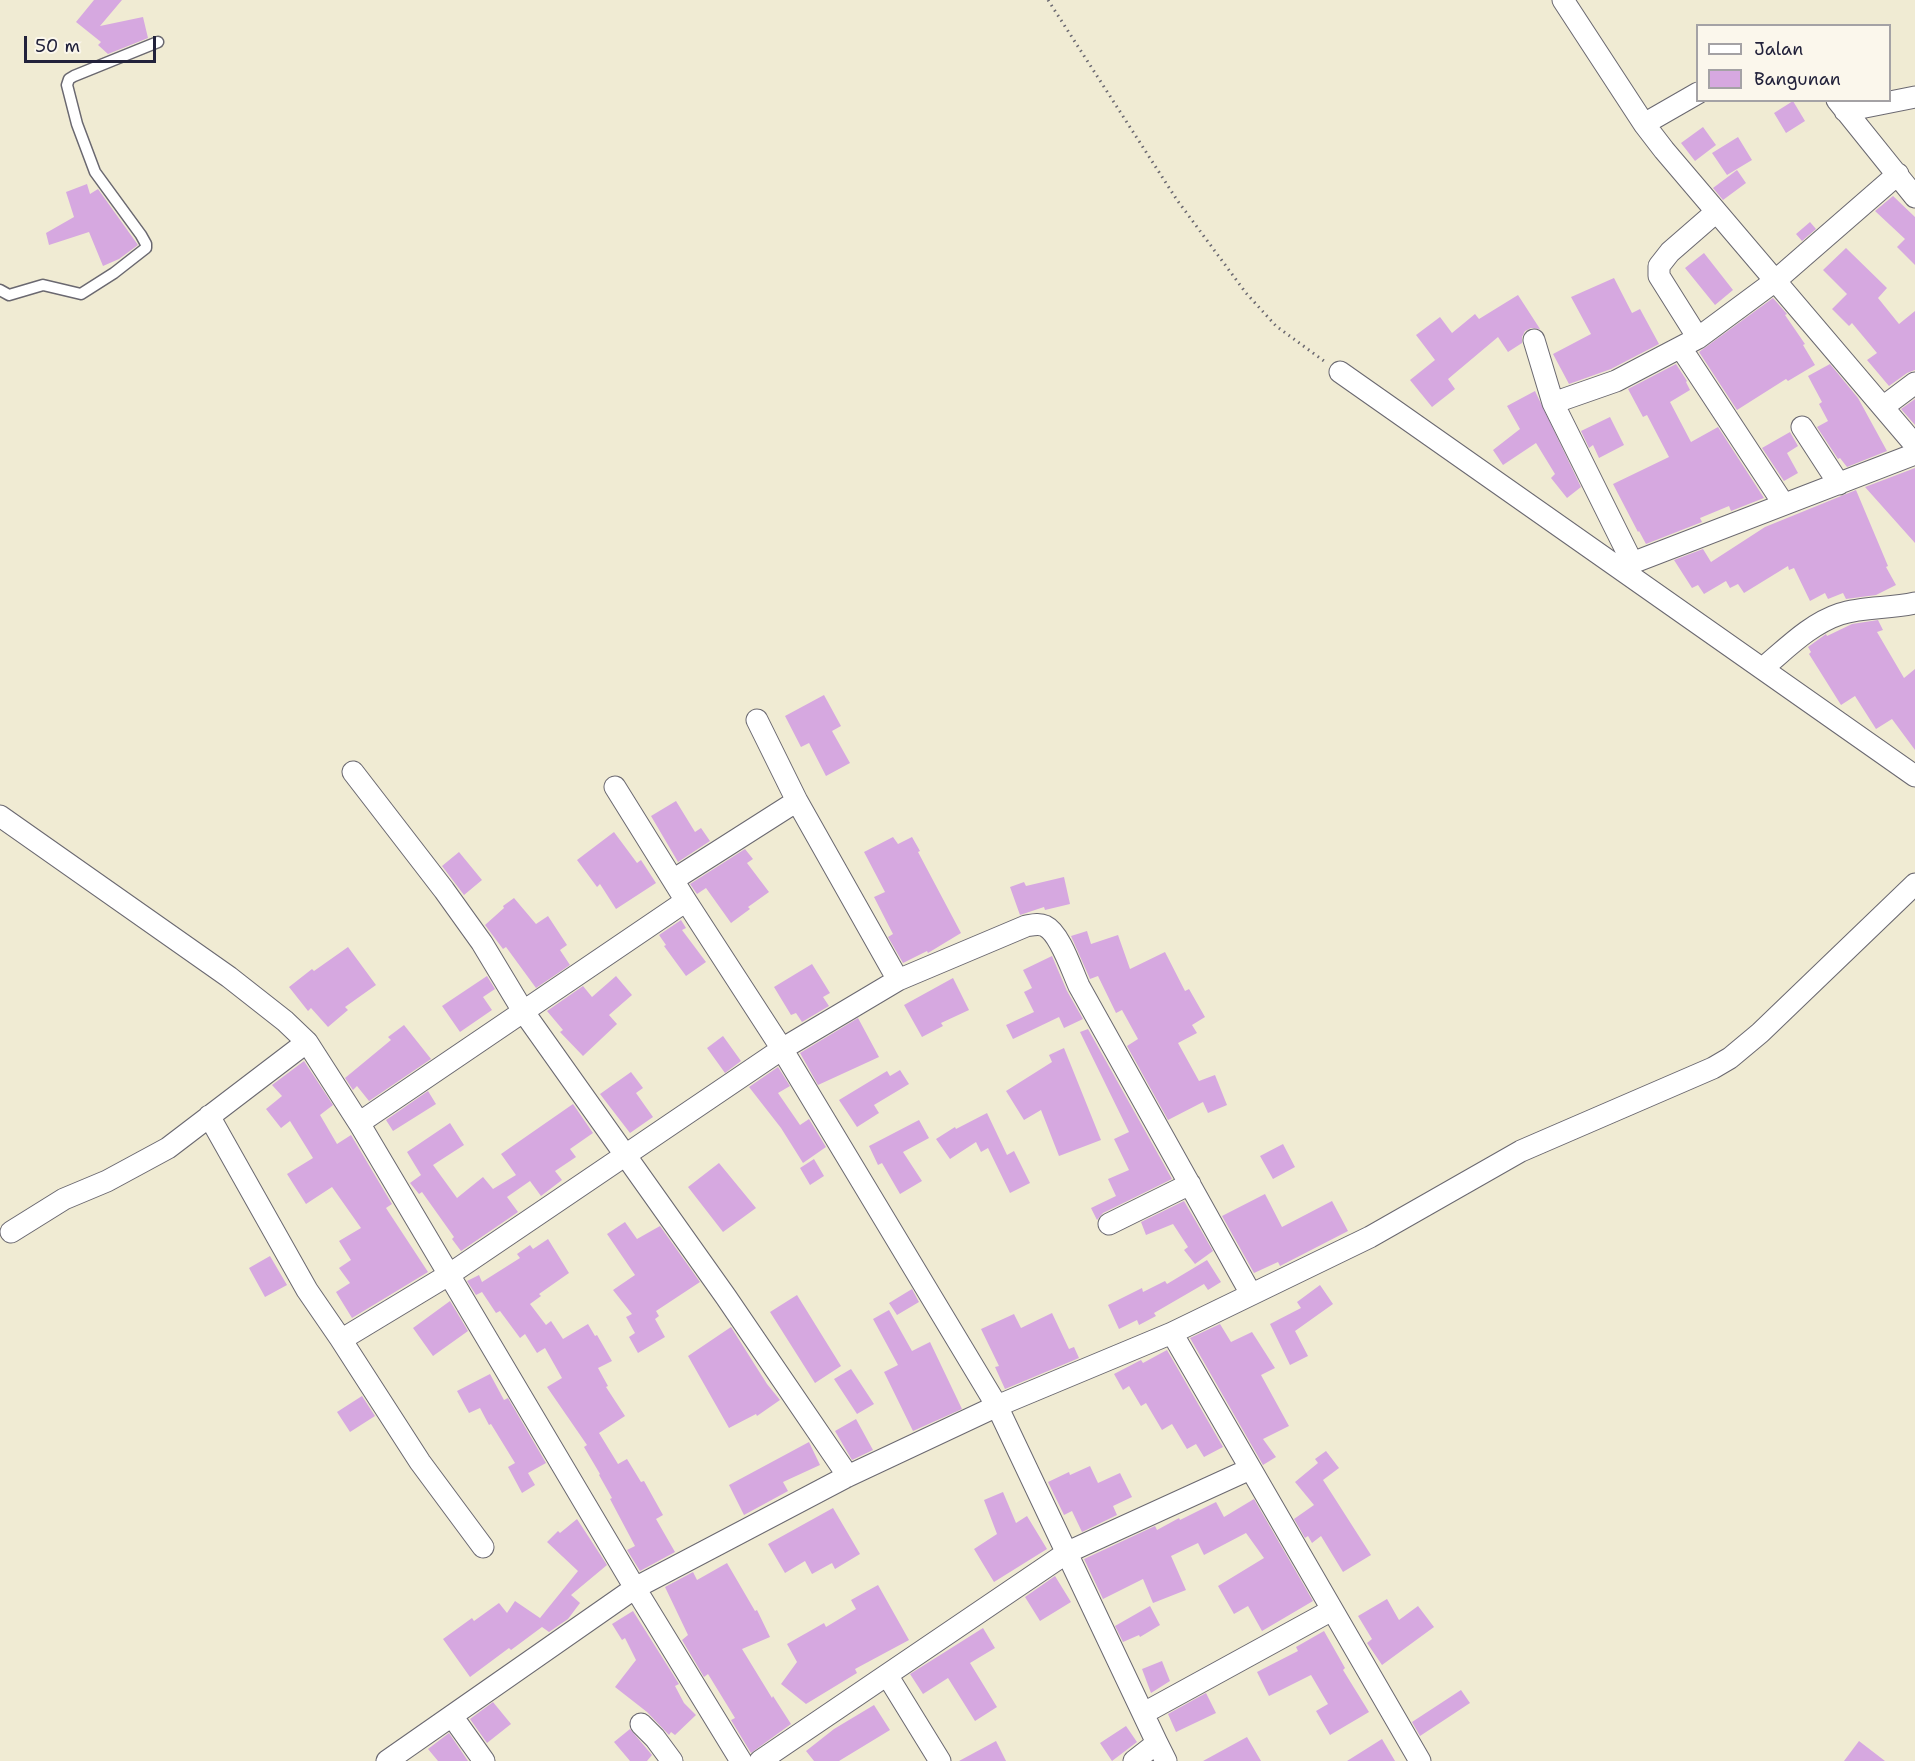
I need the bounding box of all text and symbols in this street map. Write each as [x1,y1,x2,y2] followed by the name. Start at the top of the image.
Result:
[27,24,159,62] scale bar
[1696,24,1891,102] legend
[35,34,80,58] text: 50 m
[1754,37,1803,61] text: Jalan
[1754,67,1841,91] text: Bangunan

